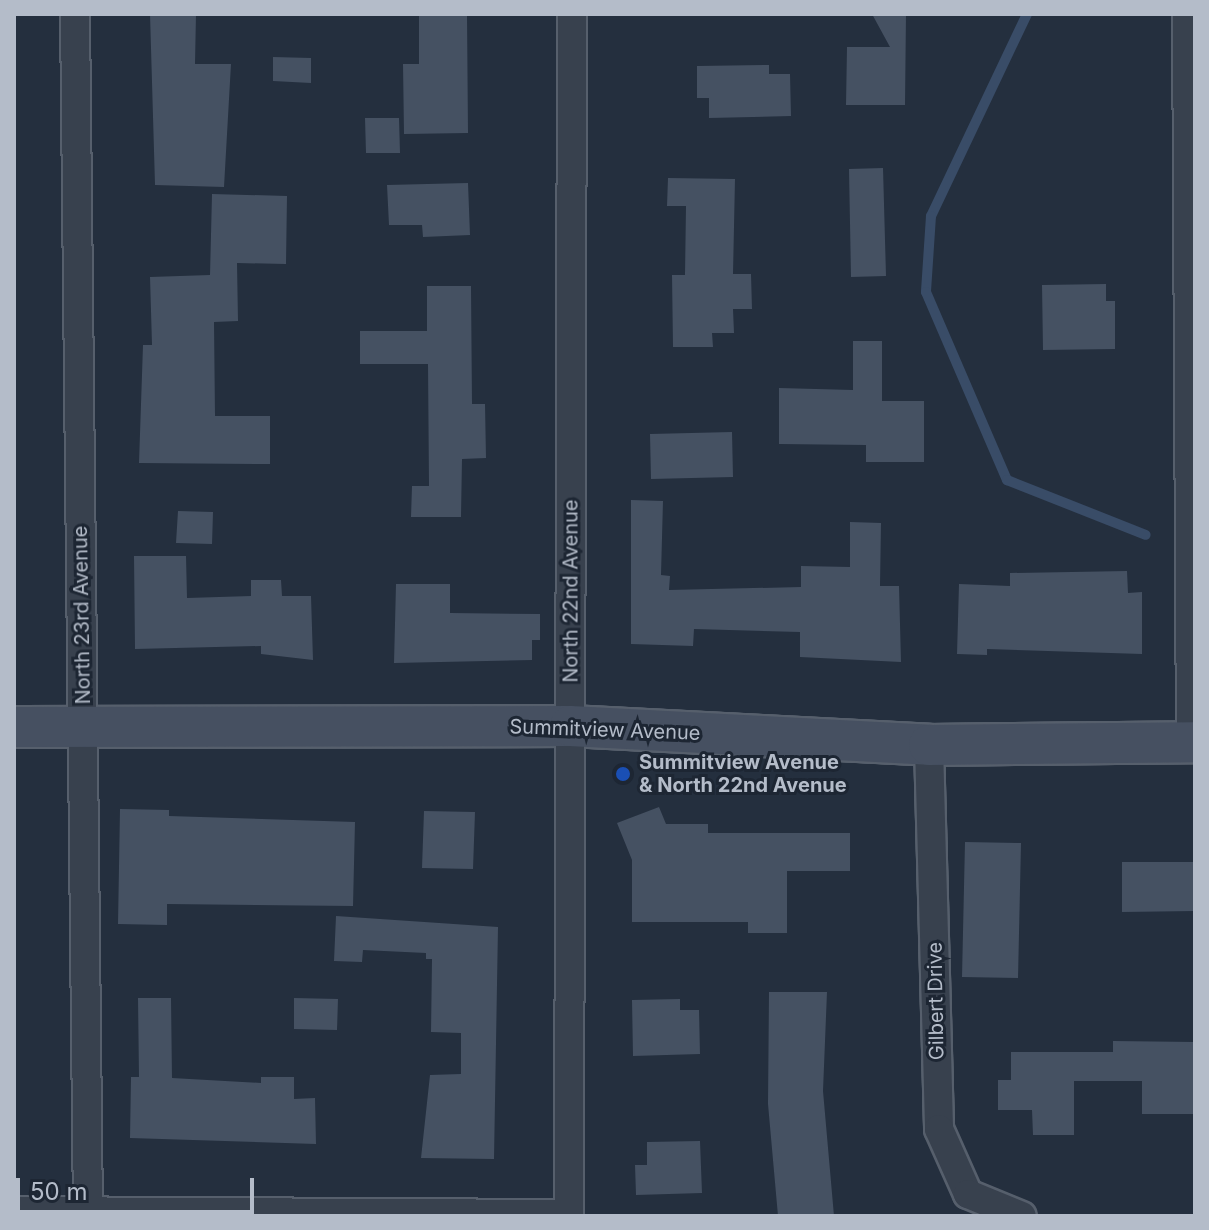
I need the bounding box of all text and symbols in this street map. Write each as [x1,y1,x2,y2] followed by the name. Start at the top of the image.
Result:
[559,499,583,683] street label: North 22nd Avenue
[68,525,96,705] street label: North 23rd Avenue
[509,715,701,745] street label: Summitview Avenue
[639,750,847,797] place label: Summitview Avenue & North 22nd Avenue
[614,765,632,783] marker: Summitview Avenue & North 22nd Avenue
[923,942,949,1060] street label: Gilbert Drive
[20,1162,258,1212] scale bar
[30,1177,88,1206] text: 50 m

